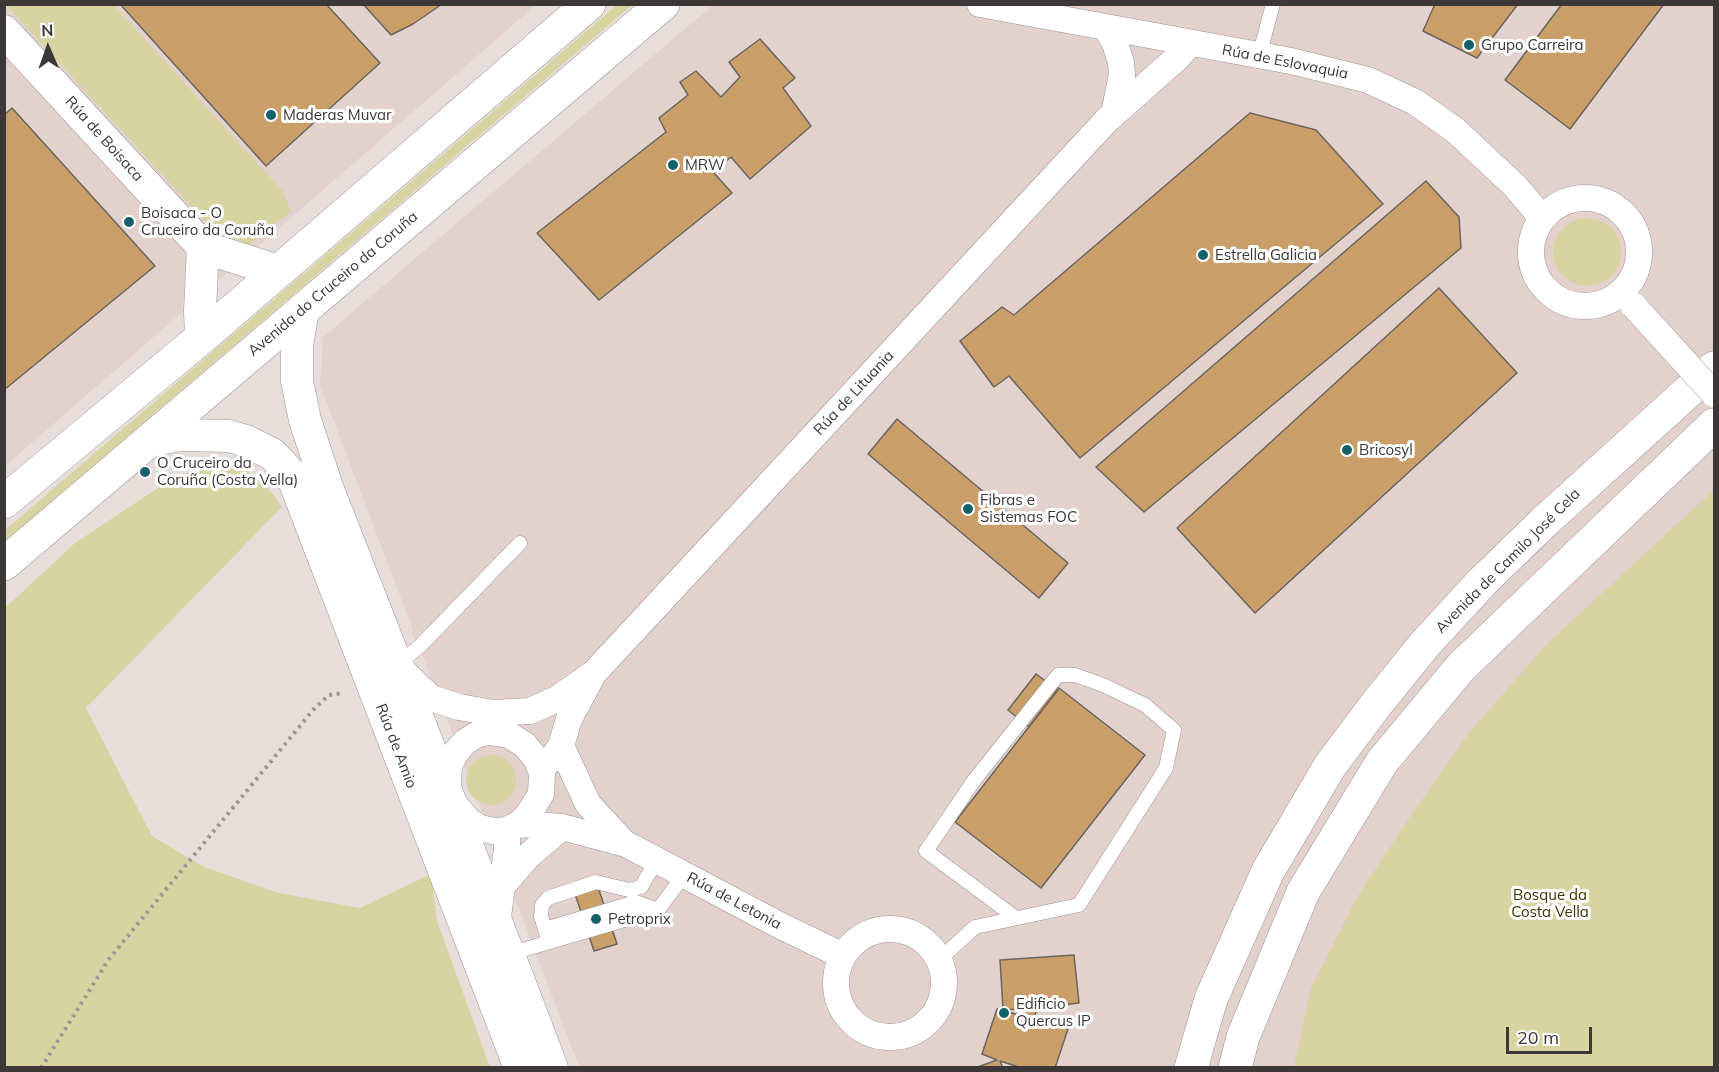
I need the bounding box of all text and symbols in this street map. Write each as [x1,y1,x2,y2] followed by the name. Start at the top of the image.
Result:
[18,18,78,78] north arrow
[41,20,54,40] text: N
[1481,36,1583,54] place label: Grupo Carreira
[1462,38,1476,52] marker: Grupo Carreira
[1220,41,1350,83] street label: Rúa de Eslovaquia
[61,93,147,185] street label: Rúa de Boisaca
[283,106,392,124] place label: Maderas Muvar
[264,108,278,122] marker: Maderas Muvar
[685,156,725,174] place label: MRW
[666,158,680,172] marker: MRW
[141,204,274,239] place label: Boisaca - O Cruceiro da Coruña
[245,208,421,360] street label: Avenida do Cruceiro da Coruña
[122,215,136,229] marker: Boisaca - O Cruceiro da Coruña
[1215,246,1317,264] place label: Estrella Galicia
[1196,248,1210,262] marker: Estrella Galicia
[810,347,898,439] street label: Rúa de Lituania
[1359,441,1413,459] place label: Bricosyl
[1340,443,1354,457] marker: Bricosyl
[157,454,298,489] place label: O Cruceiro da Coruña (Costa Vella)
[138,465,152,479] marker: O Cruceiro da Coruña (Costa Vella)
[1432,485,1584,637] street label: Avenida de Camilo José Cela
[980,491,1077,526] place label: Fibras e Sistemas FOC
[961,502,975,516] marker: Fibras e Sistemas FOC
[372,701,420,791] street label: Rúa de Amio
[684,869,784,933] street label: Rúa de Letonia
[1511,886,1589,921] park label: Bosque da Costa Vella
[608,910,671,928] place label: Petroprix
[589,912,603,926] marker: Petroprix
[1016,995,1091,1030] place label: Edificio Quercus IP
[997,1006,1011,1020] marker: Edificio Quercus IP
[1509,1015,1594,1053] scale bar
[1517,1026,1559,1049] text: 20 m

